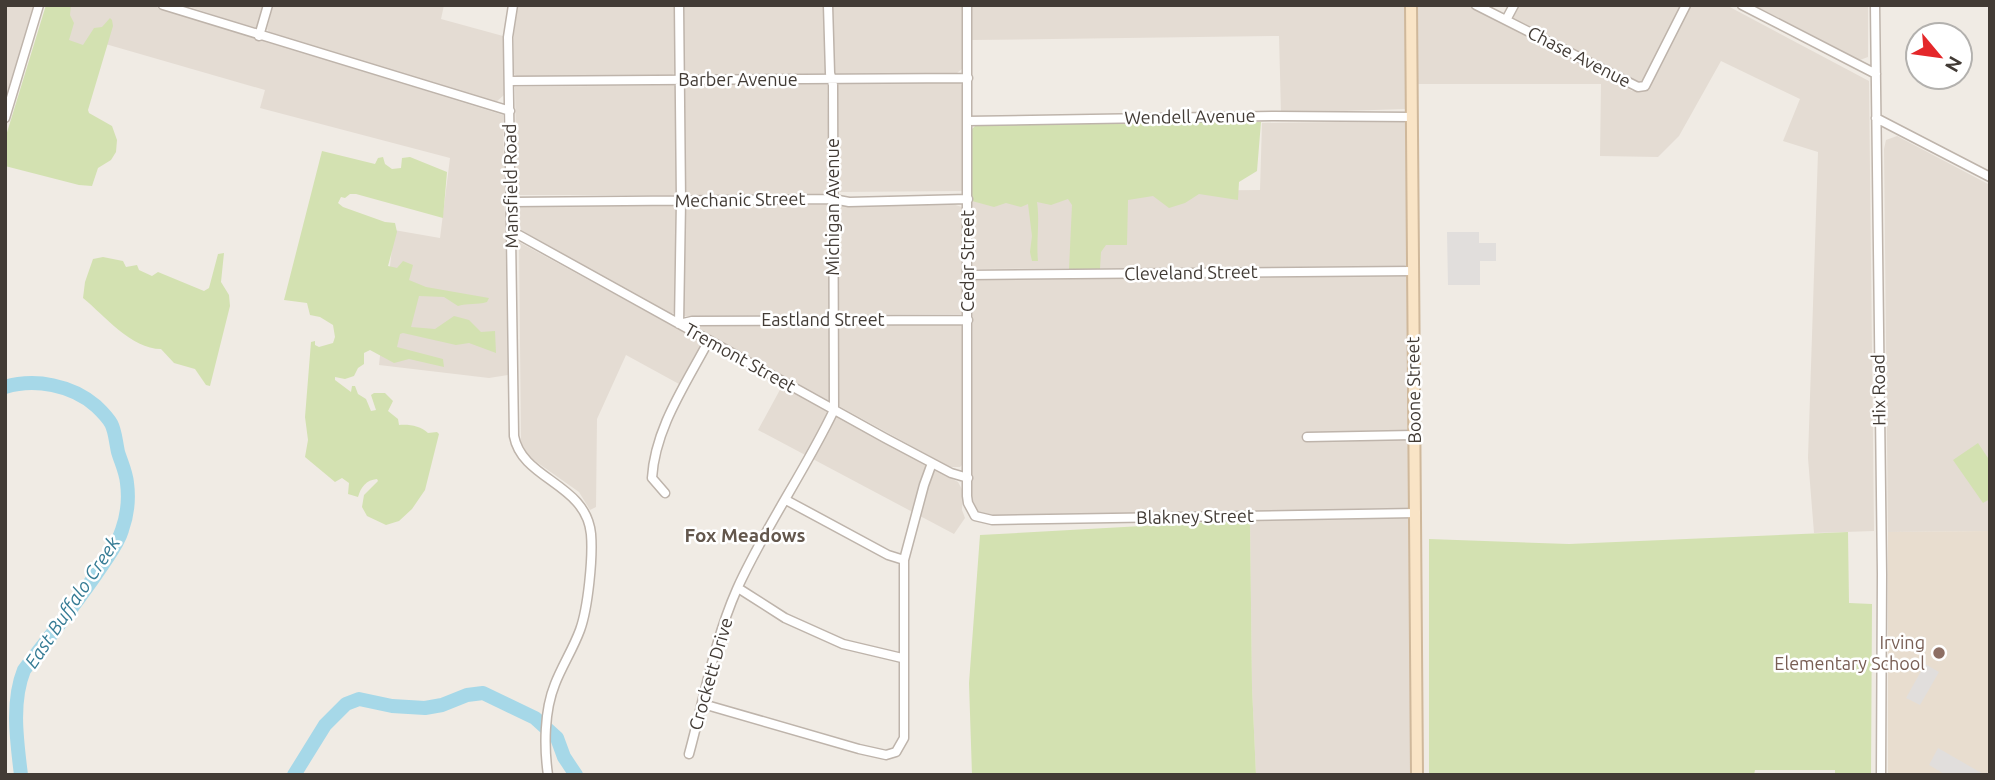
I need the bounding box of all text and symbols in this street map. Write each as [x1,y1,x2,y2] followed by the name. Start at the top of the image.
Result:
[1904,21,1974,91] north arrow
[1525,22,1634,91] street label: Chase Avenue
[1941,53,1967,76] text: N
[678,69,798,89] street label: Barber Avenue
[1124,105,1256,127] street label: Wendell Avenue
[499,123,521,249] street label: Mansfield Road
[822,138,842,276] street label: Michigan Avenue
[674,188,806,210] street label: Mechanic Street
[957,210,977,312] street label: Cedar Street
[1124,261,1258,283] street label: Cleveland Street
[761,309,885,329] street label: Eastland Street
[681,318,800,396] street label: Tremont Street
[1402,336,1424,444] street label: Boone Street
[1867,354,1889,426] street label: Hix Road
[1136,505,1254,527] street label: Blakney Street
[684,524,806,546] district label: Fox Meadows
[20,532,124,672] water label: East Buffalo Creek
[684,615,736,732] street label: Crockett Drive
[1774,632,1925,673] place label: Irving Elementary School
[1931,645,1947,661] marker: Irving Elementary School

